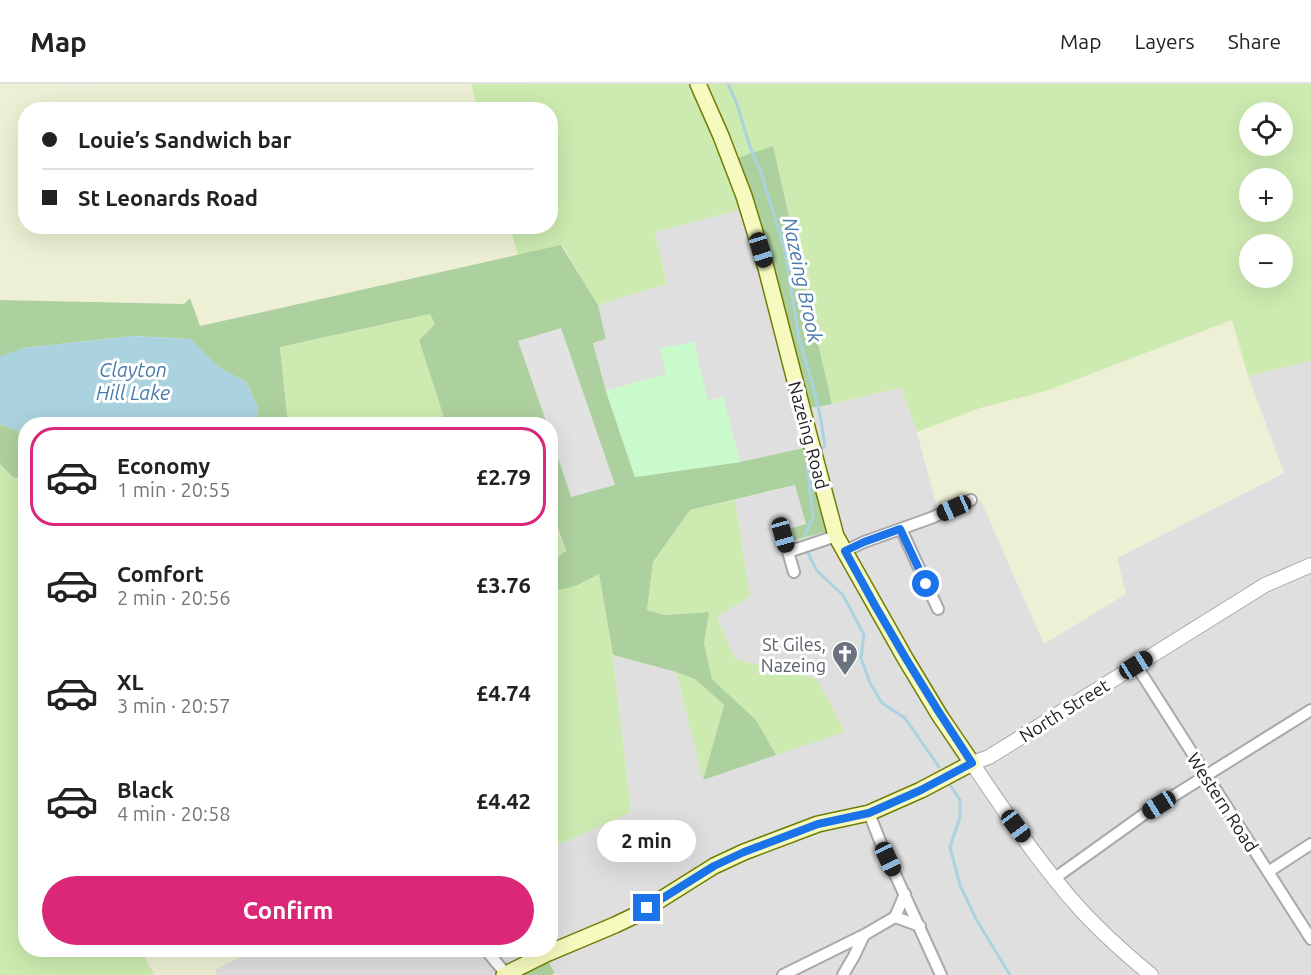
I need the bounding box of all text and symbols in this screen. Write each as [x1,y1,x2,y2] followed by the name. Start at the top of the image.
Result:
[30,26,87,57] text: Map
[1060,29,1101,53] text: Map
[1134,29,1195,53] text: Layers
[1228,29,1281,53] text: Share
[1239,102,1293,288] map controls
[1239,102,1293,156] button: locate
[78,127,292,152] text: Louie’s Sandwich bar
[1239,168,1293,222] button: +
[78,185,258,210] text: St Leonards Road
[779,215,828,345] water label: Nazeing Brook
[747,230,775,270] car
[1239,234,1293,288] button: −
[96,358,170,404] water label: Clayton Hill Lake
[785,379,833,491] street label: Nazeing Road
[45,450,99,504] icon: car
[117,453,210,478] text: Economy
[476,464,531,489] text: £2.79
[117,478,231,501] text: 1 min · 20:55
[934,492,974,524] car
[769,515,797,555] car
[45,558,99,612] icon: car
[117,561,204,586] text: Comfort
[912,570,939,597] route start
[476,572,531,597] text: £3.76
[117,586,231,609] text: 2 min · 20:56
[761,634,826,675] place label: St Giles, Nazeing
[830,639,860,677] church icon: St Giles, Nazeing
[1116,648,1156,682] car
[45,666,99,720] icon: car
[117,669,144,694] text: XL
[1015,675,1113,745] street label: North Street
[476,680,531,705] text: £4.74
[117,694,231,717] text: 3 min · 20:57
[1184,749,1262,855] street label: Western Road
[45,774,99,828] icon: car
[117,777,174,802] text: Black
[476,788,531,813] text: £4.42
[1139,788,1179,822] car
[117,802,231,825] text: 4 min · 20:58
[998,806,1034,846] car
[598,821,696,863] callout: 2 min
[621,829,672,852] text: 2 min
[872,839,904,879] car
[42,876,534,945] button: Confirm
[633,894,660,921] route end

